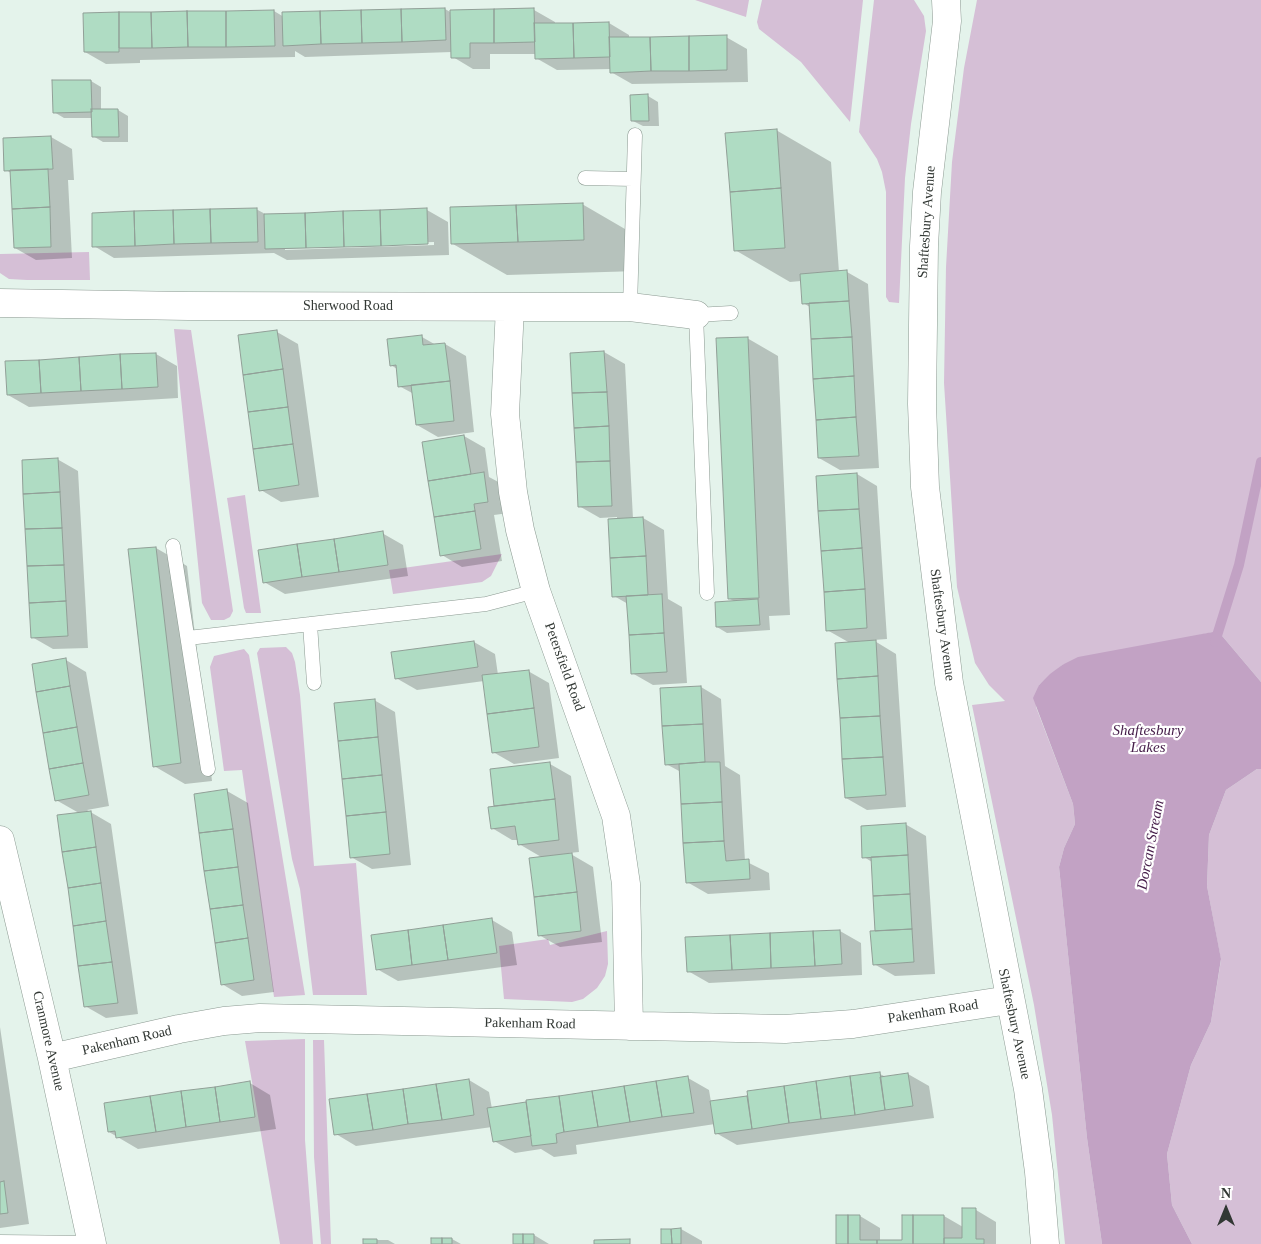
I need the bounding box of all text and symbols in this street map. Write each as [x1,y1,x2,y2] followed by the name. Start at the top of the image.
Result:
[915,165,939,279] street label: Shaftesbury Avenue
[303,298,393,314] street label: Sherwood Road
[926,568,958,682] street label: Shaftesbury Avenue
[540,620,588,714] street label: Petersfield Road
[1113,722,1183,757] water label: Shaftesbury Lakes
[1133,799,1169,891] water label: Dorcan Stream
[994,967,1034,1081] street label: Shaftesbury Avenue
[28,989,68,1093] street label: Cranmore Avenue
[887,997,979,1027] street label: Pakenham Road
[484,1015,576,1033] street label: Pakenham Road
[81,1023,173,1059] street label: Pakenham Road
[1201,1184,1251,1234] north arrow
[1221,1186,1231,1201] text: N

